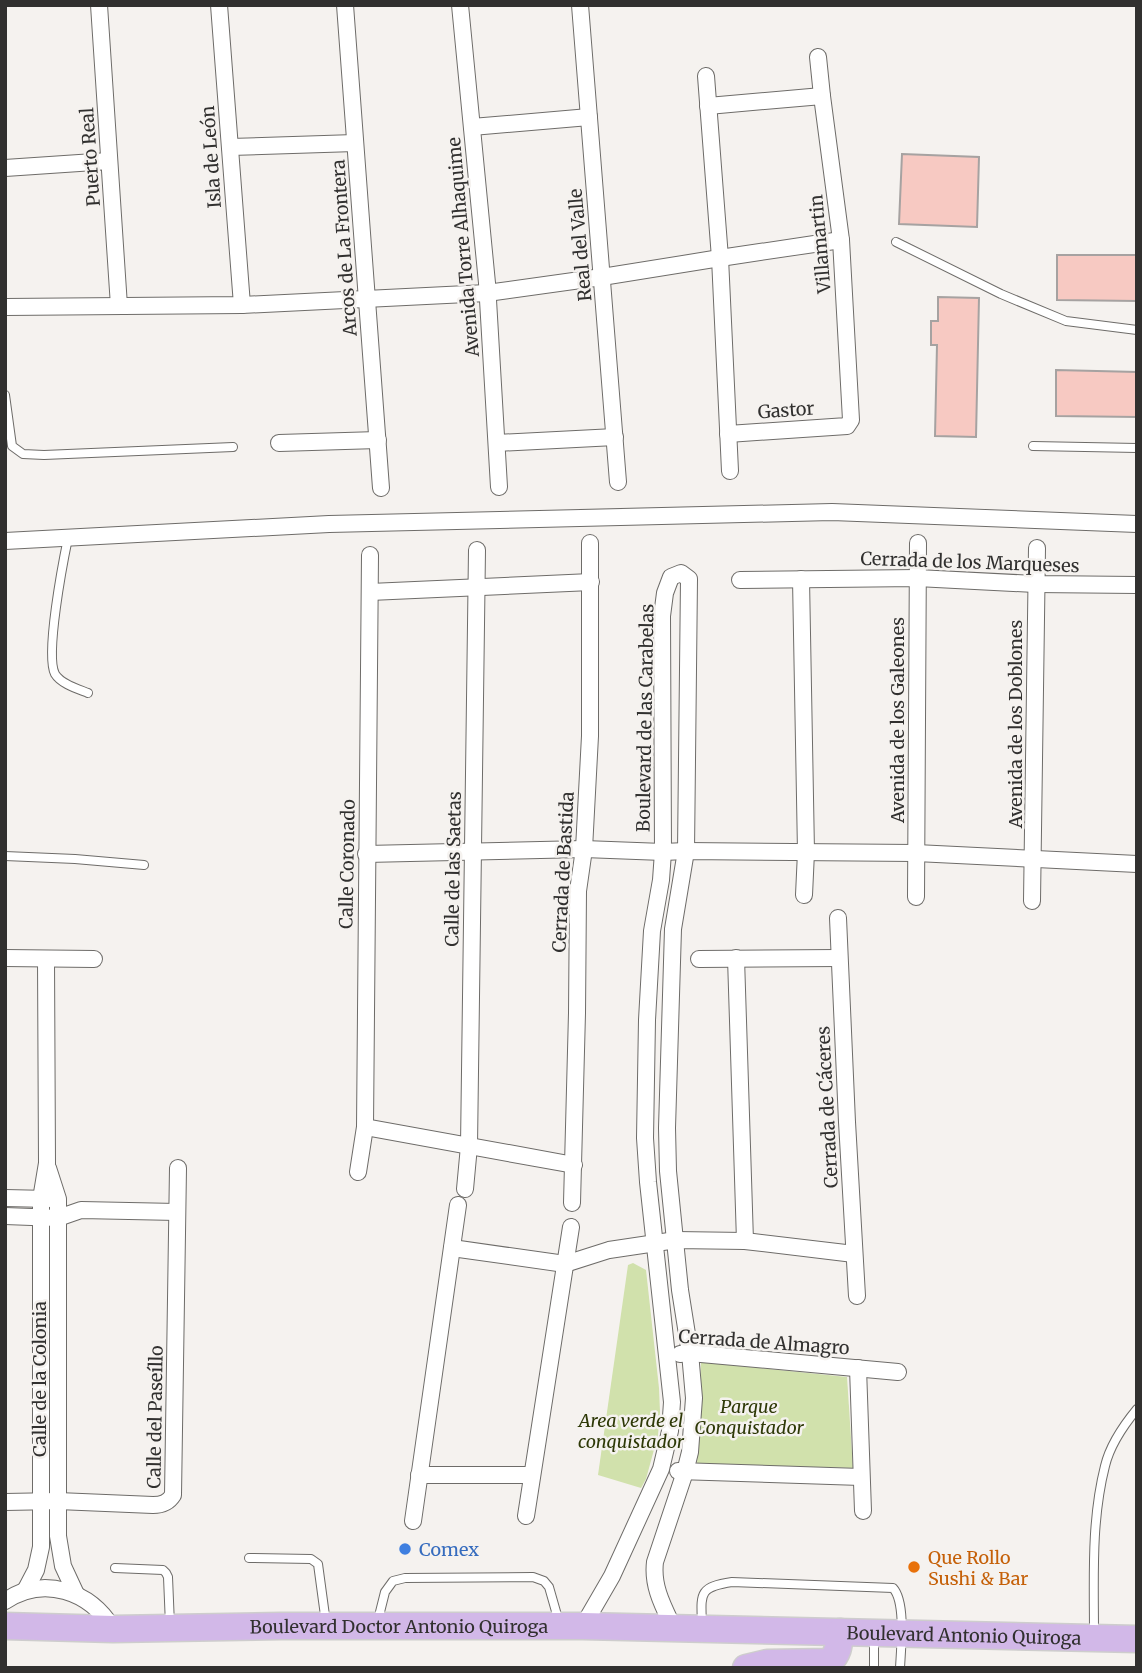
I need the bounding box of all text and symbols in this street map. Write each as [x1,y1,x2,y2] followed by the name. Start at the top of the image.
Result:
[196,105,226,209] street label: Isla de León
[75,106,105,207] street label: Puerto Real
[442,136,484,359] street label: Avenida Torre Alhaquime
[326,159,362,338] street label: Arcos de La Frontera
[564,188,596,302] street label: Real del Valle
[804,194,836,295] street label: Villamartin
[757,397,815,423] street label: Gastor
[860,547,1080,577] street label: Cerrada de los Marqueses
[632,603,658,832] street label: Boulevard de las Carabelas
[886,617,909,824] street label: Avenida de los Galeones
[1004,619,1027,829] street label: Avenida de los Doblones
[440,791,466,947] street label: Calle de las Saetas
[547,791,579,953] street label: Cerrada de Bastida
[334,799,360,929] street label: Calle Coronado
[811,1025,843,1189] street label: Cerrada de Cáceres
[28,1301,51,1457] street label: Calle de la Colonia
[678,1325,850,1359] street label: Cerrada de Almagro
[142,1345,168,1489] street label: Calle del Paseíllo
[694,1395,804,1439] park label: Parque Conquistador
[577,1409,685,1453] park label: Area verde el conquistador
[419,1538,479,1561] place label: Comex
[397,1541,413,1557] marker: Comex
[928,1546,1028,1590] place label: Que Rollo Sushi & Bar
[906,1559,922,1575] marker: Que Rollo Sushi & Bar
[249,1614,549,1638] street label: Boulevard Doctor Antonio Quiroga
[846,1621,1082,1649] street label: Boulevard Antonio Quiroga

